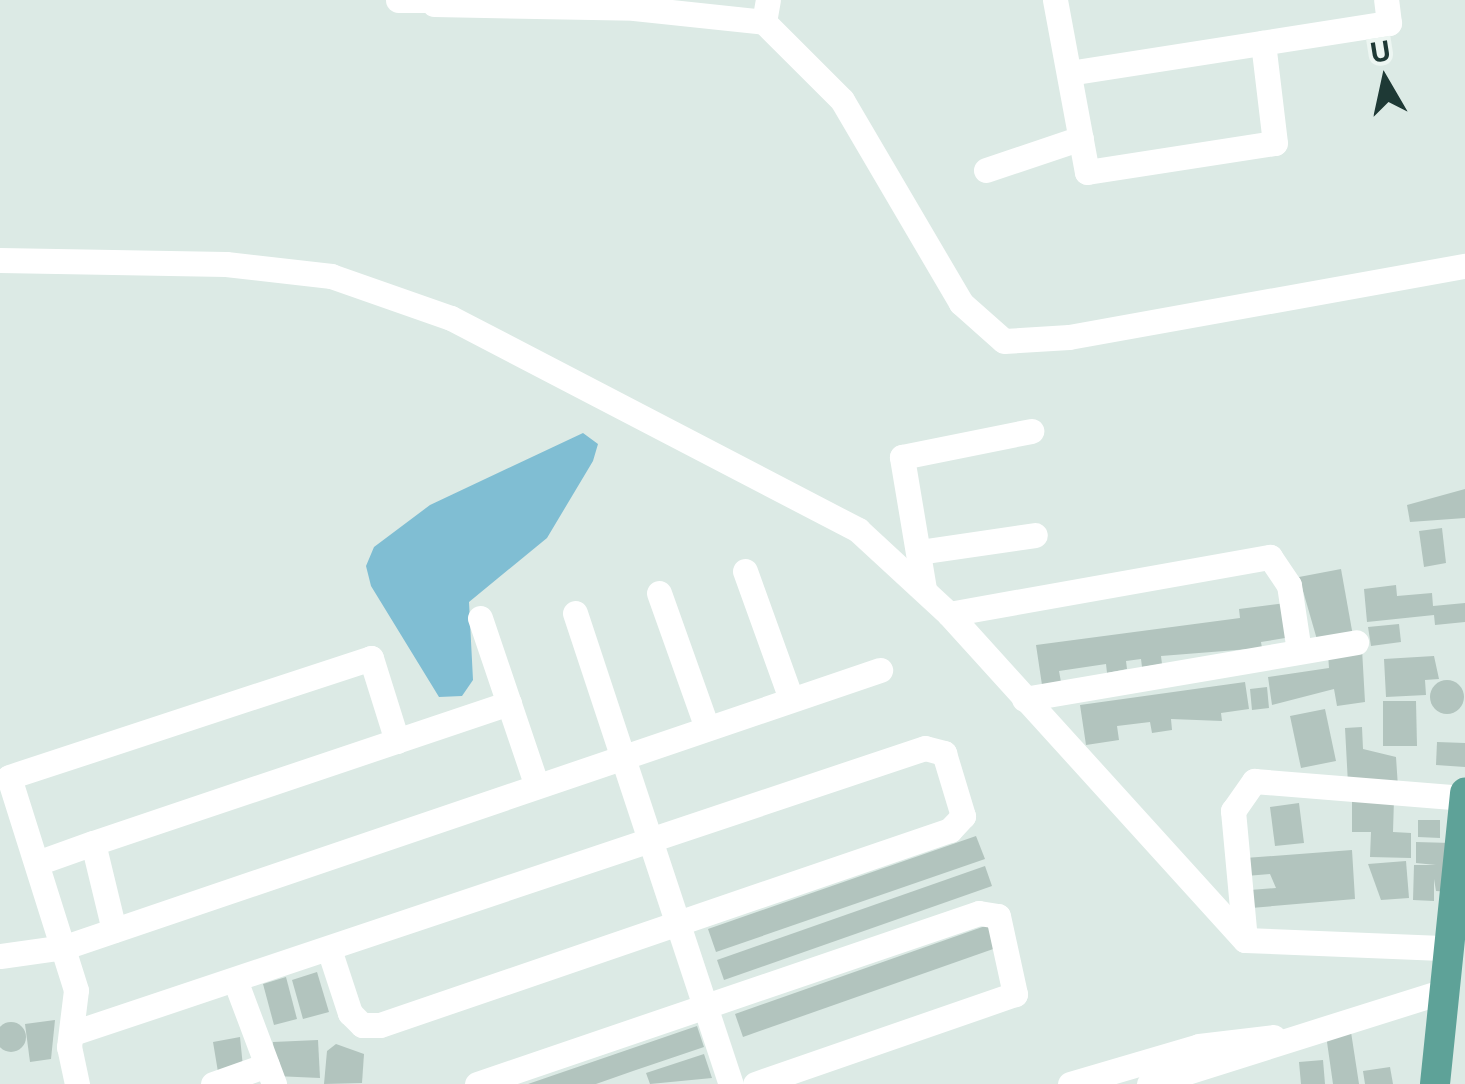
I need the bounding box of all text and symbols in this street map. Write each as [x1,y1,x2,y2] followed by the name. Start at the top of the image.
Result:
[1335,30,1435,130] north arrow
[1367,30,1394,71] text: U

